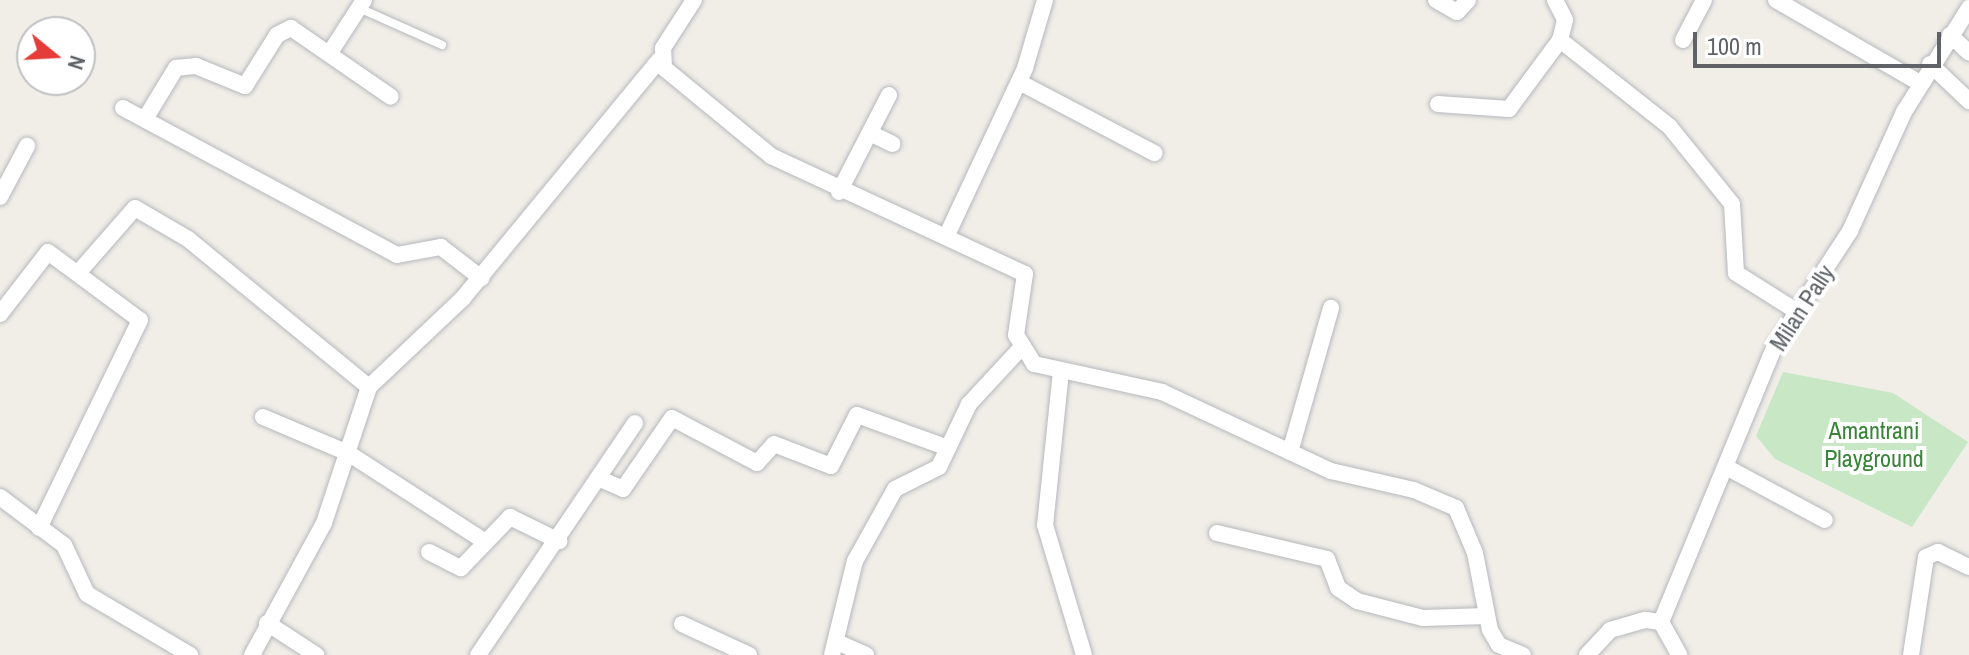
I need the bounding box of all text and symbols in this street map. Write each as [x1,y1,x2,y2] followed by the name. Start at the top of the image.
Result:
[16,16,96,96] north arrow
[1697,16,1945,66] scale bar
[1707,30,1762,62] text: 100 m
[61,52,93,74] text: N
[1764,260,1840,356] street label: Milan Pally
[1824,417,1924,473] park label: Amantrani Playground

